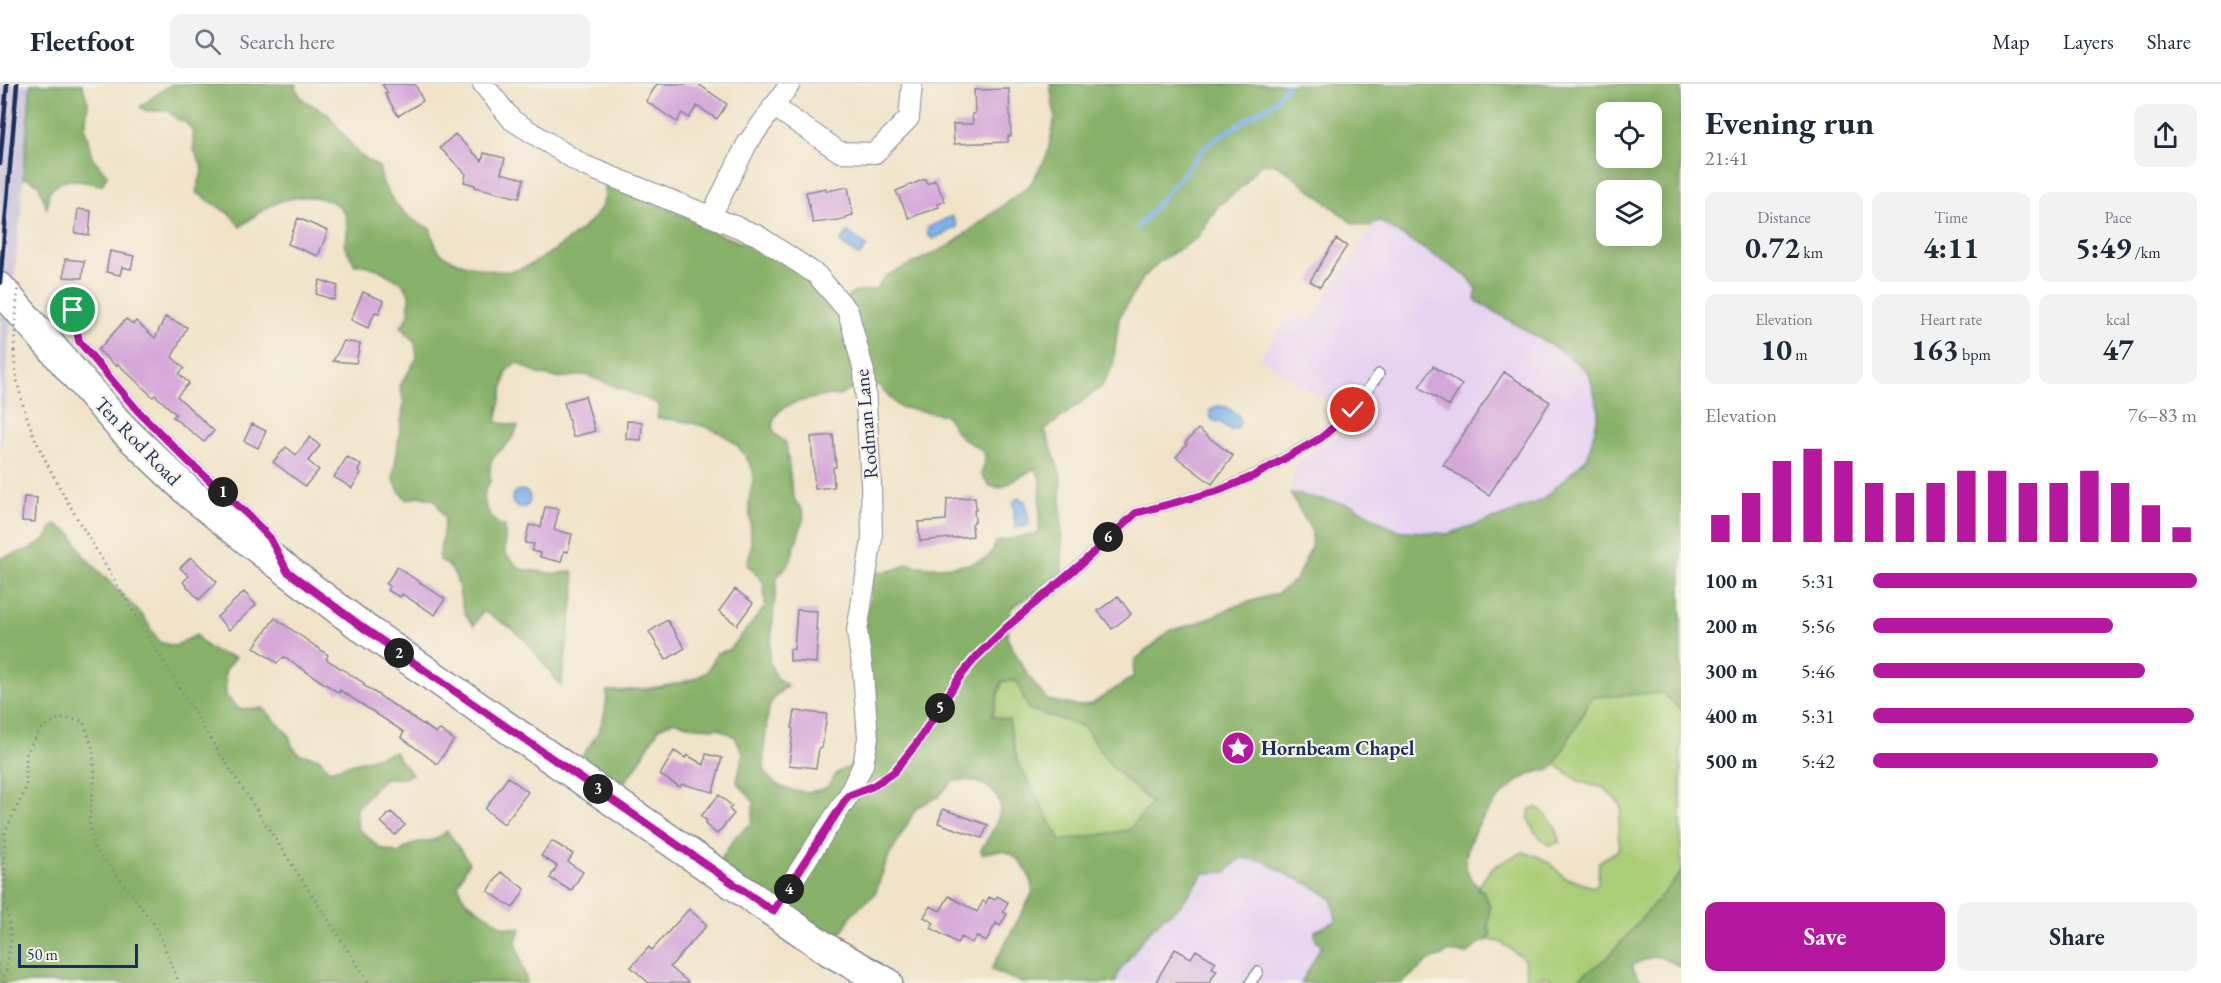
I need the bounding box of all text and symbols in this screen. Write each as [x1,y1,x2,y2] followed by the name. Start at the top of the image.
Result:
[170,14,590,68] search box
[30,23,134,59] text: Fleetfoot
[191,25,224,58] icon: search
[239,27,335,56] text: Search here
[1992,28,2030,55] text: Map
[2063,28,2114,55] text: Layers
[2147,28,2191,55] text: Share
[1705,101,1874,144] text: Evening run
[1596,102,1662,246] map controls
[1596,102,1662,168] button: locate
[2134,104,2197,167] button: share
[1705,145,1748,171] text: 21:41
[1596,180,1662,246] button: layers
[1757,207,1811,228] text: Distance
[1934,207,1968,228] text: Time
[2105,207,2131,228] text: Pace
[1745,228,1800,267] text: 0.72
[1923,228,1979,267] text: 4:11
[2075,228,2131,267] text: 5:49
[1800,242,1823,263] text: km
[2131,242,2161,263] text: /km
[47,284,98,335] pin
[56,293,89,326] icon: arrive
[1755,309,1813,330] text: Elevation
[1920,309,1982,330] text: Heart rate
[2106,309,2130,330] text: kcal
[1760,330,1792,369] text: 10
[1911,330,1959,369] text: 163
[2102,330,2134,369] text: 47
[1792,344,1808,365] text: m
[1959,344,1991,365] text: bpm
[848,368,884,480] street label: Rodman Lane
[1327,384,1378,435] pin
[89,391,187,492] street label: Ten Rod Road
[1336,393,1369,426] icon: check
[1705,402,1777,428] text: Elevation
[2128,402,2197,428] text: 76–83 m
[208,477,238,507] pin: 1
[219,481,227,502] text: 1
[1093,522,1123,552] pin: 6
[1104,526,1112,547] text: 6
[1705,568,1758,594] text: 100 m
[1801,568,1835,594] text: 5:31
[1705,613,1758,639] text: 200 m
[1801,613,1835,639] text: 5:56
[384,638,414,668] pin: 2
[395,642,403,663] text: 2
[1705,658,1758,684] text: 300 m
[1801,658,1835,684] text: 5:46
[925,693,955,723] pin: 5
[936,697,944,718] text: 5
[1705,703,1758,729] text: 400 m
[1801,703,1835,729] text: 5:31
[1220,730,1256,766] place icon: Hornbeam Chapel
[1261,735,1415,761] place label: Hornbeam Chapel
[1705,748,1758,774] text: 500 m
[1801,748,1835,774] text: 5:42
[583,774,613,804] pin: 3
[594,778,602,799] text: 3
[774,874,804,904] pin: 4
[785,878,793,899] text: 4
[1705,902,1945,971] button: Save
[1957,902,2197,971] button: Share
[18,941,138,968] scale bar
[27,944,58,965] text: 50 m

